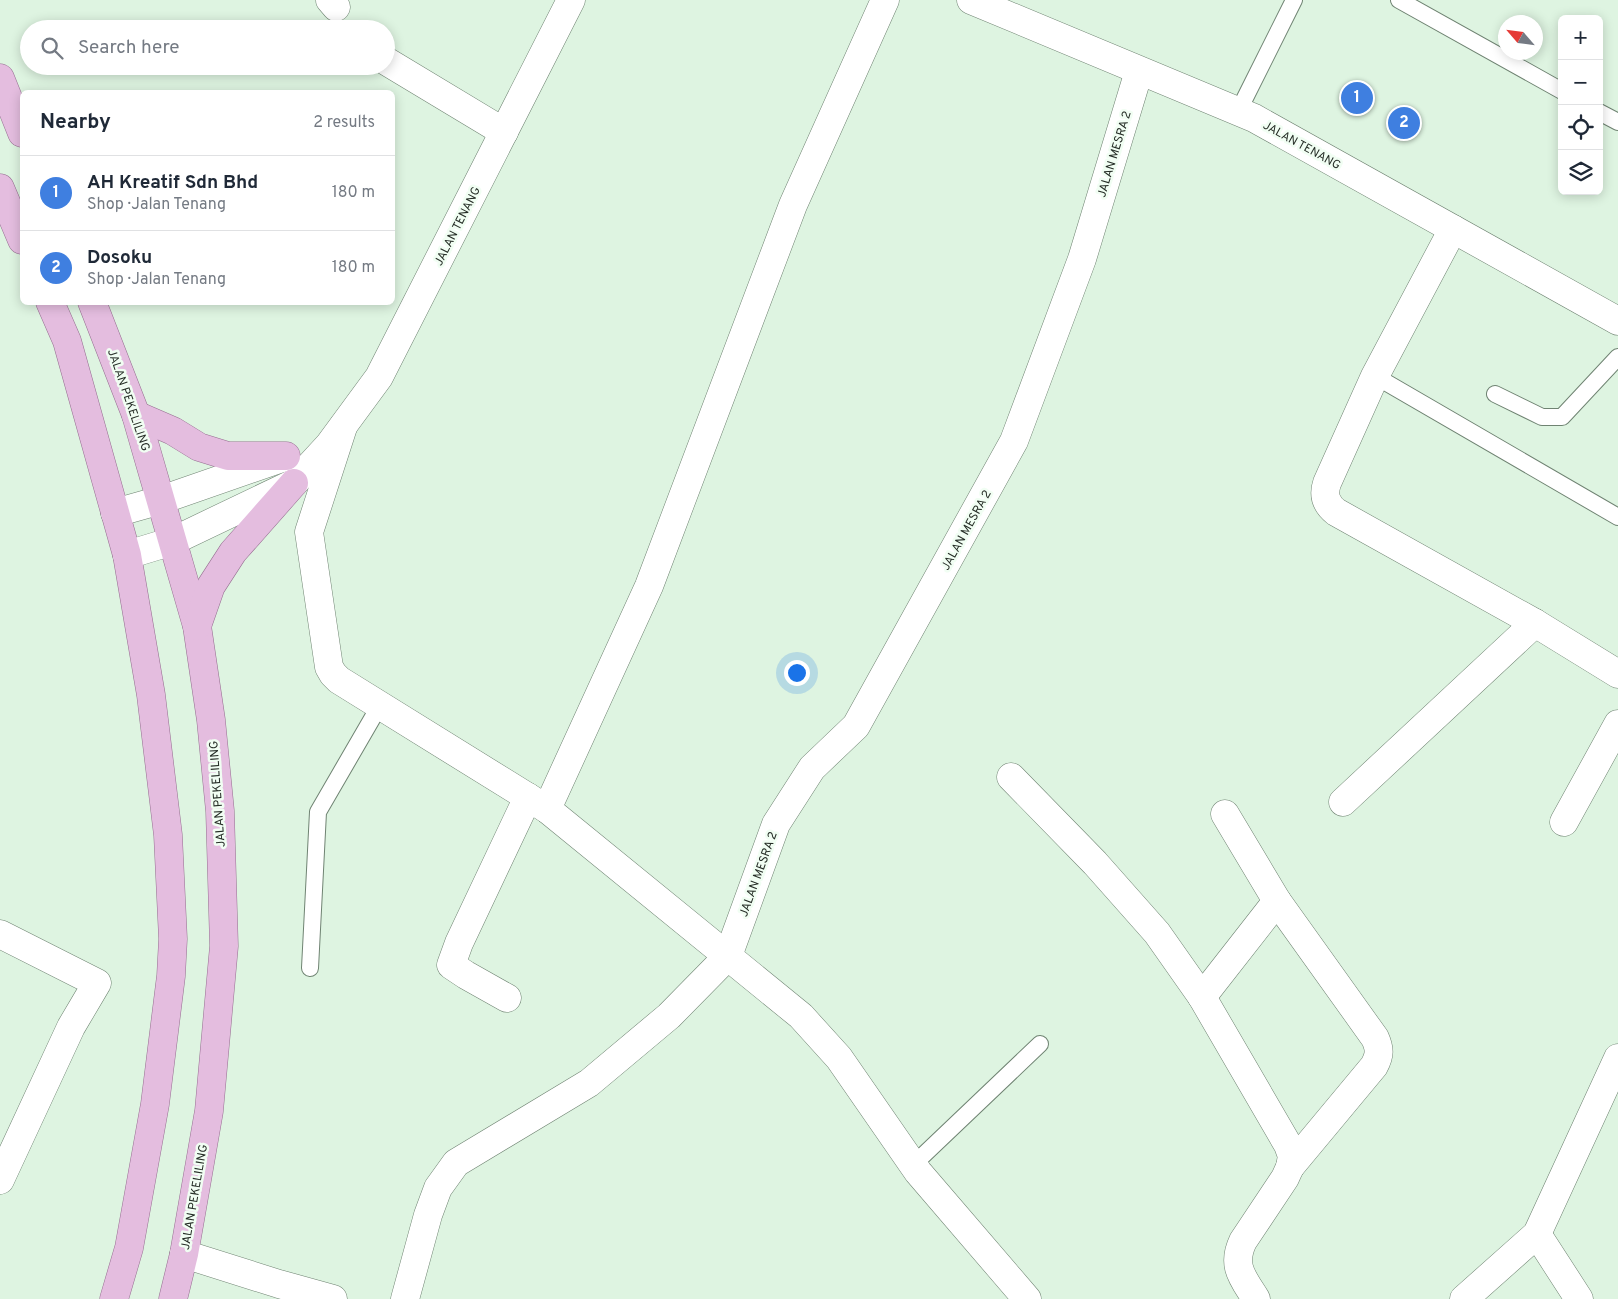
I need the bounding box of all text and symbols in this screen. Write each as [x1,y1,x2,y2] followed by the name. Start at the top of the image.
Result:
[1498,15,1543,60] north arrow
[1558,15,1603,195] map controls
[1558,15,1603,60] button: +
[20,20,395,75] search box
[38,34,66,62] icon: search
[78,36,180,60] text: Search here
[1558,60,1603,105] button: −
[1341,79,1373,117] pin: 1
[1388,104,1420,142] pin: 2
[1558,105,1603,150] button: locate
[40,109,111,136] text: Nearby
[1094,109,1136,199] street label: JALAN MESRA 2
[313,113,375,133] text: 2 results
[1260,118,1343,174] street label: JALAN TENANG
[1558,150,1603,195] button: layers
[87,171,258,195] text: AH Kreatif Sdn Bhd
[53,183,59,203] text: 1
[332,183,375,203] text: 180 m
[431,184,485,269] street label: JALAN TENANG
[87,195,226,215] text: Shop · Jalan Tenang
[87,246,152,270] text: Dosoku
[51,258,61,278] text: 2
[332,258,375,278] text: 180 m
[87,270,226,290] text: Shop · Jalan Tenang
[103,347,153,453] street label: JALAN PEKELILING
[938,487,996,574] street label: JALAN MESRA 2
[784,660,810,686] your location
[206,740,230,848] street label: JALAN PEKELILING
[736,830,782,919] street label: JALAN MESRA 2
[178,1143,212,1251] street label: JALAN PEKELILING

